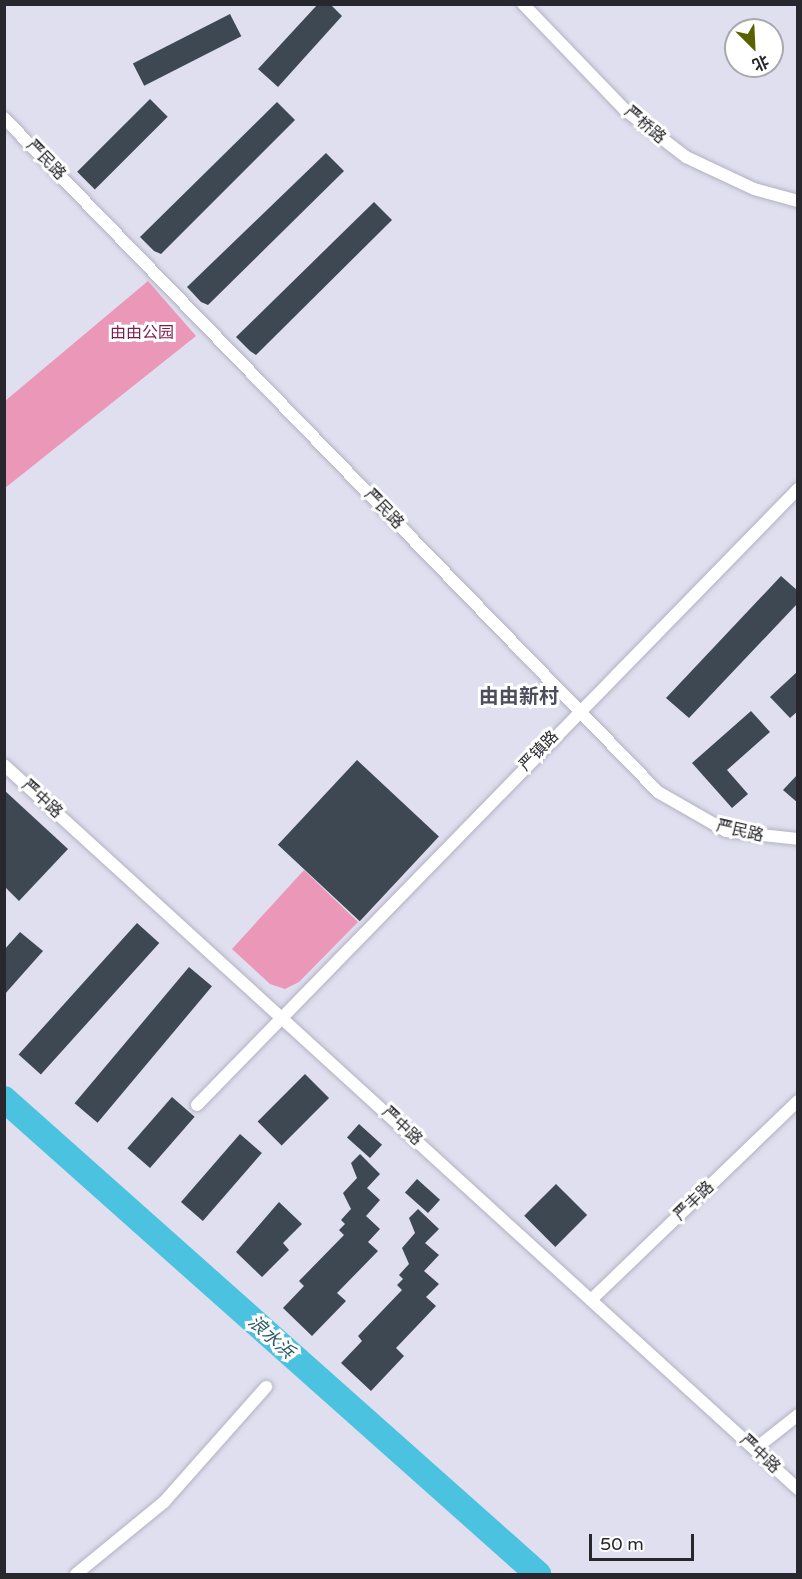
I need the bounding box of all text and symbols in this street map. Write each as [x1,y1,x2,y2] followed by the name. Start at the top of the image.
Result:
[724,18,784,78] north arrow
[749,50,772,75] text: 北
[620,102,670,148] street label: 严桥路
[22,136,70,184] street label: 严民路
[110,323,174,343] park label: 由由公园
[360,485,408,533] street label: 严民路
[479,685,559,709] district label: 由由新村
[515,727,563,775] street label: 严镇路
[18,776,66,822] street label: 严中路
[714,816,766,846] street label: 严民路
[378,1103,426,1149] street label: 严中路
[670,1177,718,1225] street label: 严丰路
[244,1311,298,1363] water label: 浪水浜
[736,1431,784,1477] street label: 严中路
[592,1522,697,1560] scale bar
[600,1533,644,1555] text: 50 m

